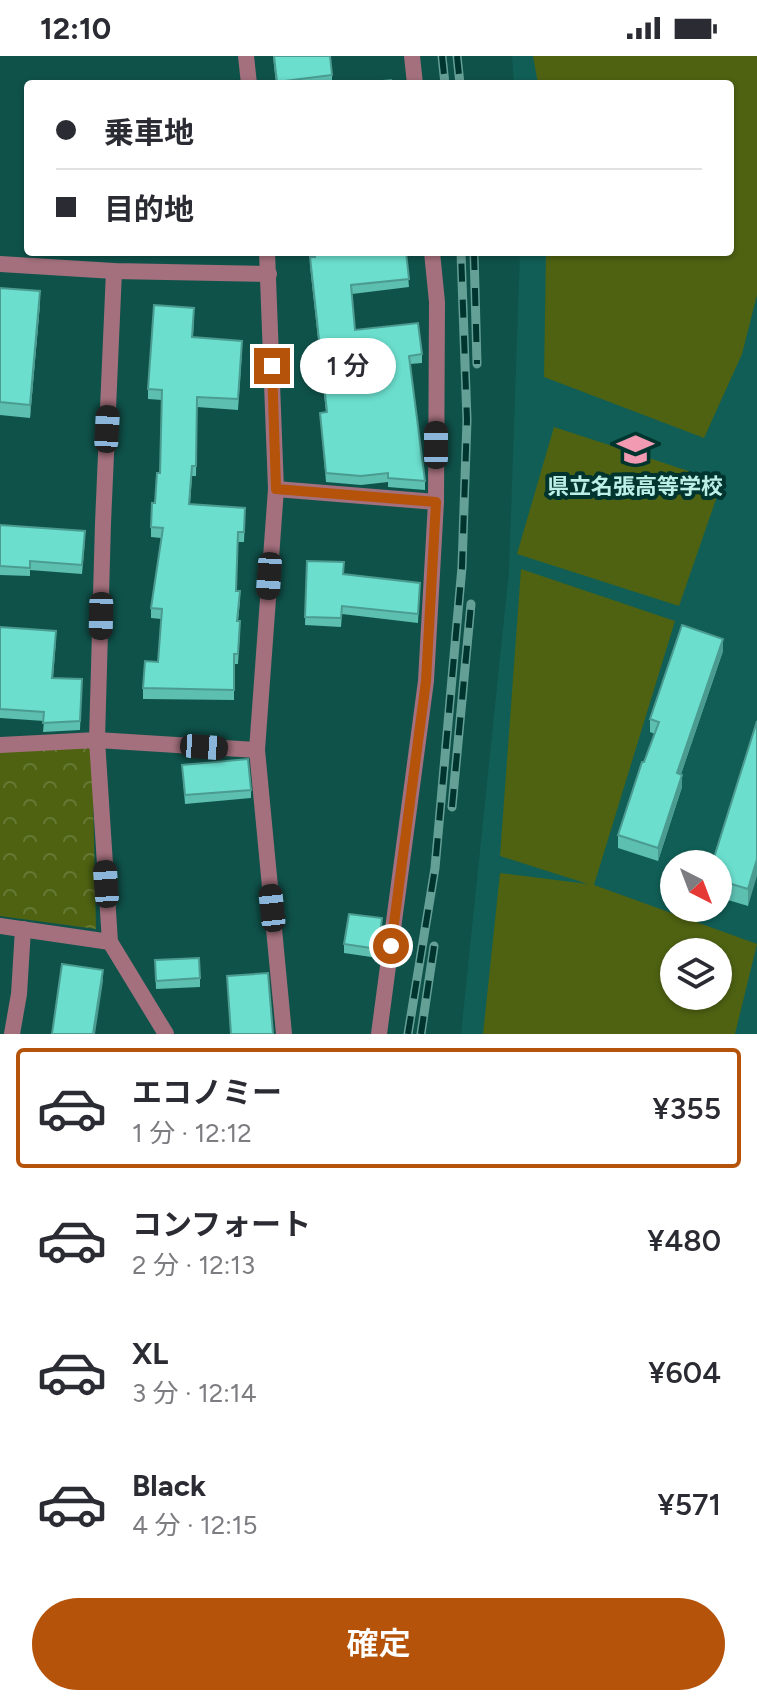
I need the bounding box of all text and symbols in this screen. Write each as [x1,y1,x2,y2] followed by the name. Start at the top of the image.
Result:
[40,10,111,47] text: 12:10
[104,114,194,151] text: 乗車地
[104,191,194,228] text: 目的地
[300,338,396,394] callout: 1 分
[254,348,290,384] route end
[326,350,370,382] text: 1 分
[94,404,120,454] car
[424,421,448,469] car
[616,431,654,469] school or university icon: 県立名張高等学校
[547,473,723,500] place label: 県立名張高等学校
[255,551,283,601] car
[89,592,113,640] car
[179,733,229,761] car
[660,850,732,922] north arrow
[660,850,732,1010] map controls
[92,859,120,909] car
[258,883,286,933] car
[373,928,409,964] route start
[660,938,732,1010] button: layers
[36,1072,108,1144] icon: car
[132,1074,282,1111] text: エコノミー
[653,1090,721,1127] text: ¥355
[132,1117,252,1149] text: 1 分 · 12:12
[36,1204,108,1276] icon: car
[132,1206,311,1243] text: コンフォート
[647,1222,721,1259] text: ¥480
[132,1249,255,1281] text: 2 分 · 12:13
[132,1335,168,1372] text: XL
[36,1336,108,1408] icon: car
[648,1354,721,1391] text: ¥604
[132,1377,257,1409] text: 3 分 · 12:14
[132,1467,206,1504] text: Black
[36,1468,108,1540] icon: car
[657,1486,721,1523] text: ¥571
[132,1509,258,1541] text: 4 分 · 12:15
[32,1598,725,1690] button: 確定

